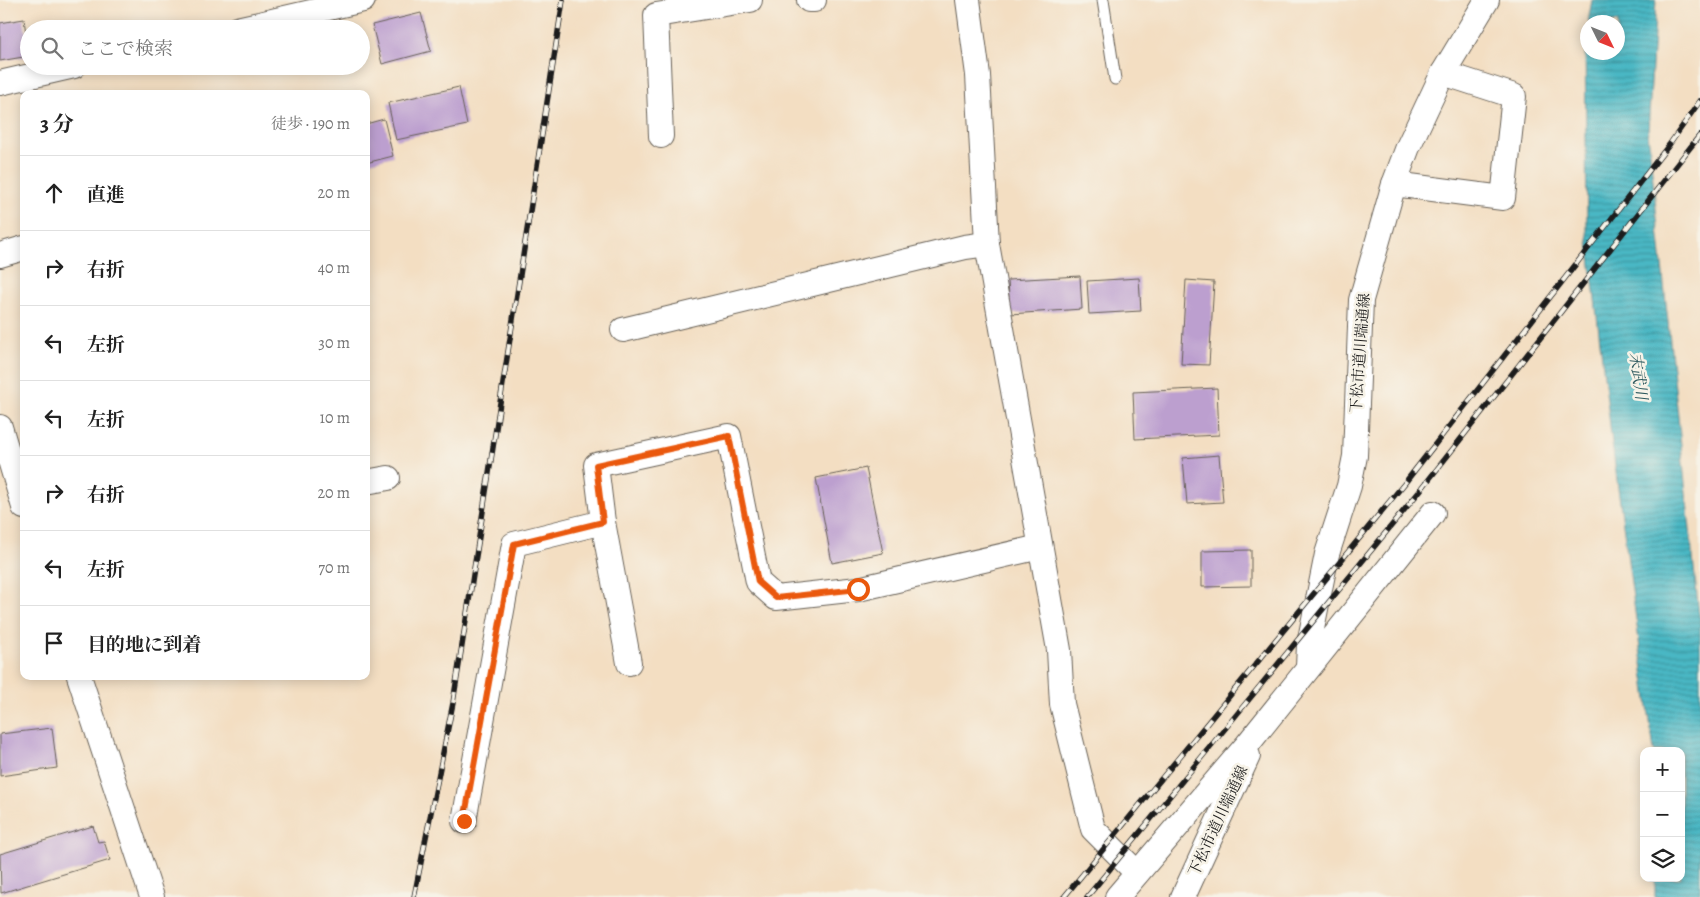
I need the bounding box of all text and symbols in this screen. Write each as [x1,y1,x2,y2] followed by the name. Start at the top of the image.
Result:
[1580,15,1625,60] north arrow
[20,20,370,75] search box
[38,34,66,62] icon: search
[78,36,173,62] text: ここで検索
[40,110,74,138] text: 3 分
[271,113,350,135] text: 徒歩 · 190 m
[40,179,68,207] icon: ahead
[87,182,125,208] text: 直進
[317,182,350,204] text: 20 m
[40,254,68,282] icon: right
[87,257,125,283] text: 右折
[318,257,350,279] text: 40 m
[1346,292,1374,414] street label: 下松市道川端通線
[40,329,68,357] icon: left
[87,332,125,358] text: 左折
[318,332,350,354] text: 30 m
[1624,351,1653,403] water label: 末武川
[40,404,68,432] icon: left
[87,407,125,433] text: 左折
[320,407,350,429] text: 10 m
[40,479,68,507] icon: right
[87,482,125,508] text: 右折
[317,482,350,504] text: 20 m
[40,554,68,582] icon: left
[87,557,125,583] text: 左折
[318,557,350,579] text: 70 m
[847,578,870,601] route start
[40,629,68,657] icon: arrive
[87,632,201,658] text: 目的地に到着
[1640,747,1685,882] map controls
[1640,747,1685,792] button: +
[1184,762,1252,880] street label: 下松市道川端通線
[1640,792,1685,837] button: −
[453,810,476,833] route end
[1640,837,1685,882] button: layers

